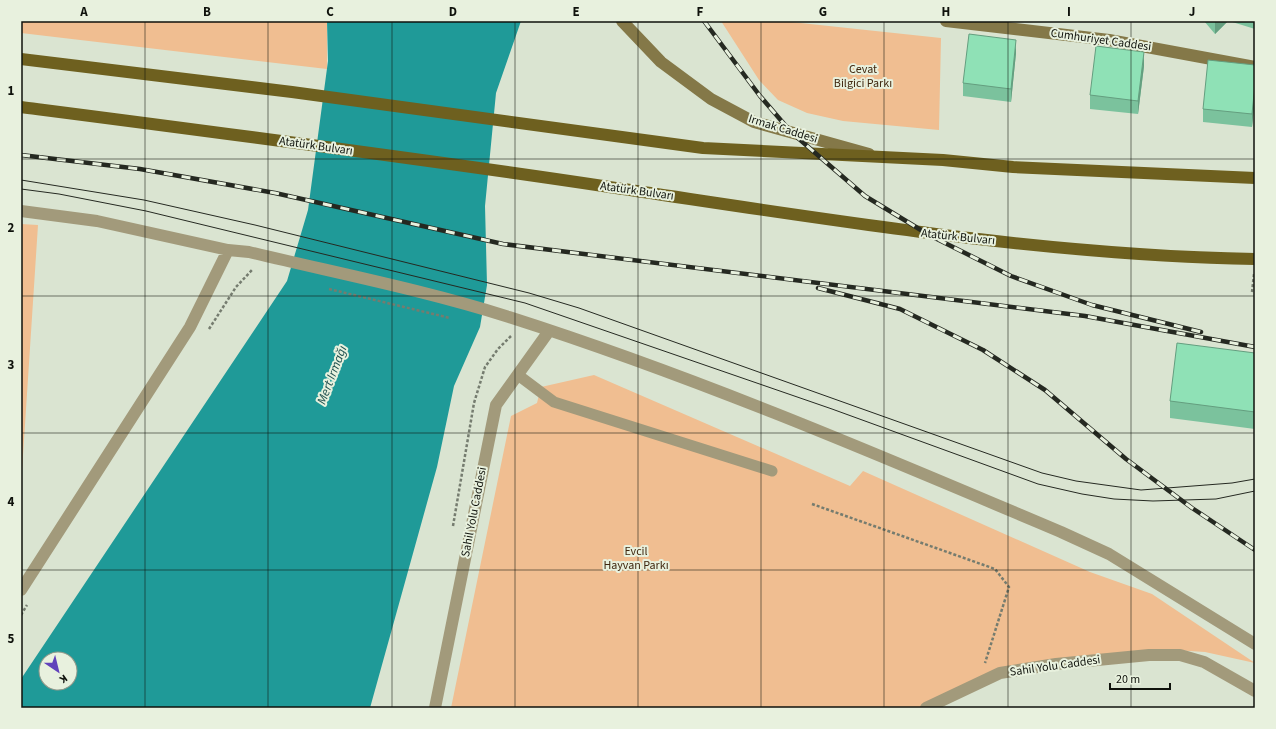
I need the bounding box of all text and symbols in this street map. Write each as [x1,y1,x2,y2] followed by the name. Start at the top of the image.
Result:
[79,3,88,21] text: A
[203,3,211,21] text: B
[326,3,334,21] text: C
[449,3,457,21] text: D
[572,3,580,21] text: E
[697,3,704,21] text: F
[819,3,827,21] text: G
[942,3,950,21] text: H
[1067,3,1071,21] text: I
[1189,3,1195,21] text: J
[1050,25,1152,55] street label: Cumhuriyet Caddesi
[834,61,892,92] park label: Cevat Bilgici Parkı
[8,82,15,100] text: 1
[746,110,820,148] street label: Irmak Caddesi
[278,132,354,160] street label: Atatürk Bulvarı
[599,177,675,205] street label: Atatürk Bulvarı
[8,219,15,237] text: 2
[920,225,996,249] street label: Atatürk Bulvarı
[313,343,351,407] water label: Mert Irmağı
[8,356,15,374] text: 3
[457,466,491,558] street label: Sahil Yolu Caddesi
[8,493,15,511] text: 4
[603,543,669,574] park label: Evcil Hayvan Parkı
[8,630,15,648] text: 5
[38,651,78,691] north arrow
[1009,651,1101,681] street label: Sahil Yolu Caddesi
[1110,665,1170,691] scale bar
[56,671,71,687] text: K
[1116,671,1140,688] text: 20 m

